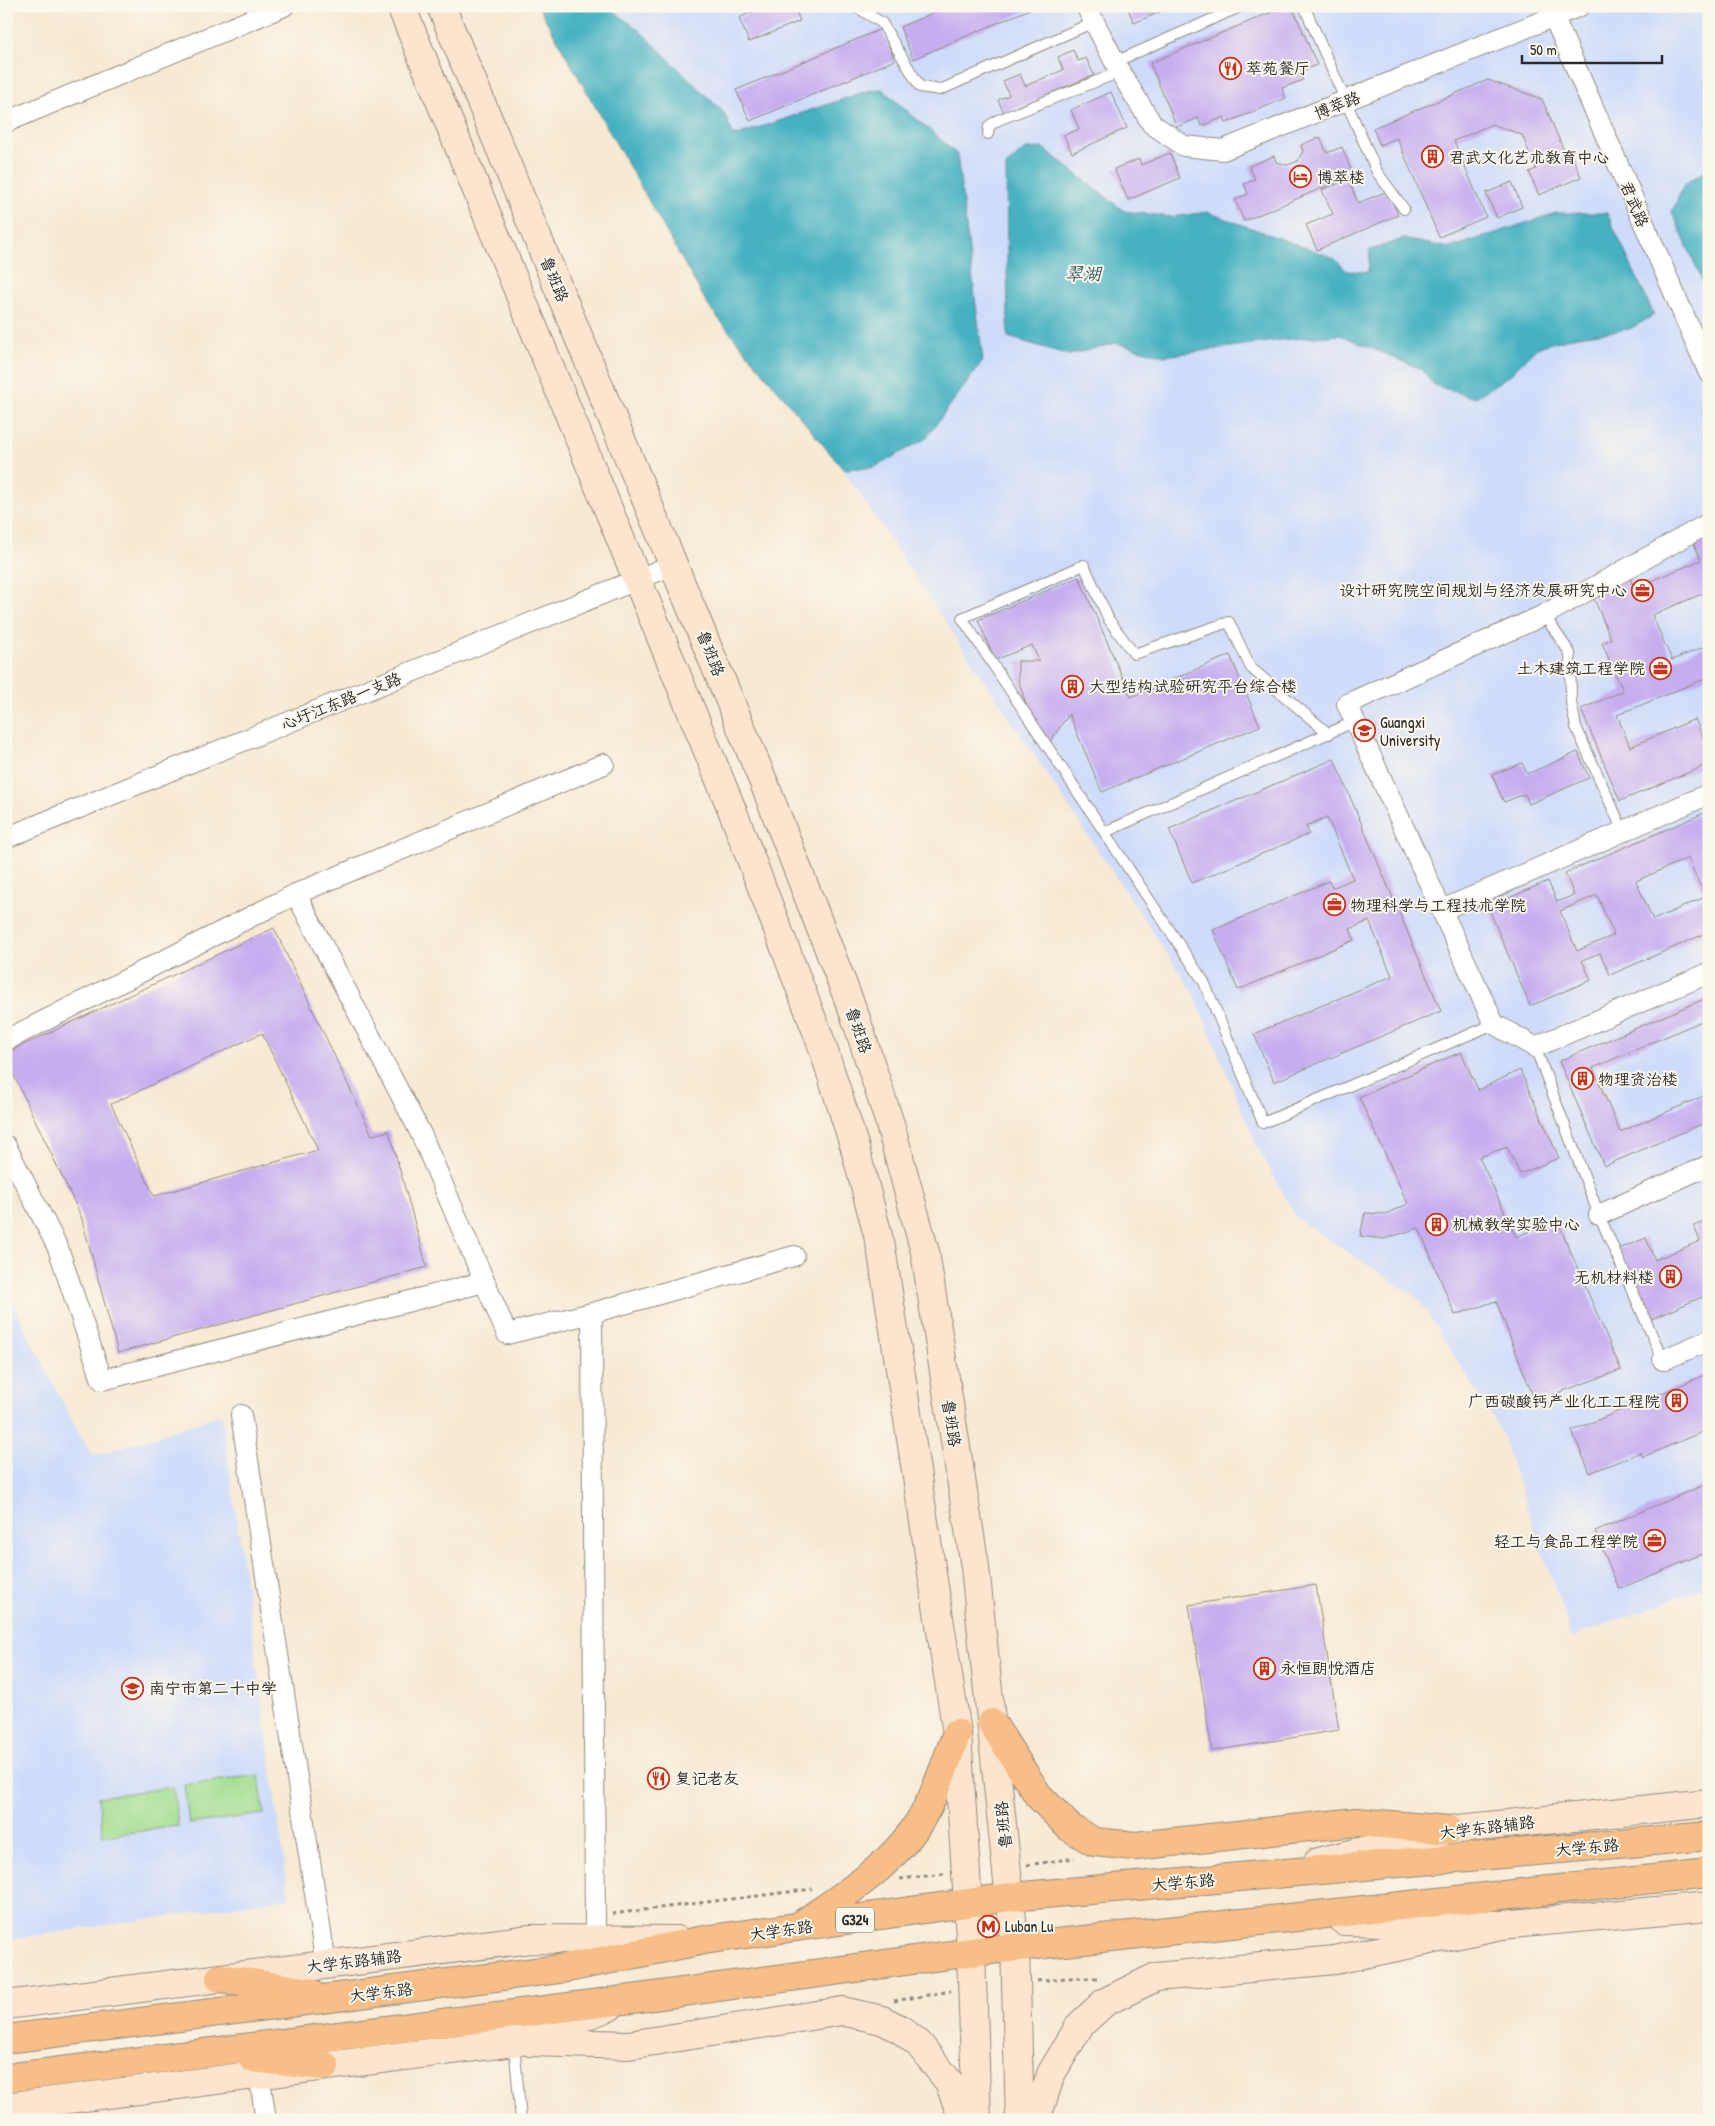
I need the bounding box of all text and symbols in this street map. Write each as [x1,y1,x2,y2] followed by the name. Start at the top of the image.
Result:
[1522,32,1662,64] scale bar
[1530,39,1557,60] text: 50 m
[1218,56,1242,80] restaurant icon: 萃苑餐厅
[1246,57,1310,79] place label: 萃苑餐厅
[1311,86,1363,124] street label: 博萃路
[1421,145,1445,169] building icon: 君武文化艺术教育中心
[1449,146,1609,168] place label: 君武文化艺术教育中心
[1289,165,1313,189] hotel icon: 博萃楼
[1317,166,1365,188] place label: 博萃楼
[1615,178,1655,230] street label: 君武路
[535,253,575,305] street label: 鲁班路
[1065,261,1103,286] water label: 翠湖
[1631,578,1655,602] office icon: 设计研究院空间规划与经济发展研究中心
[1339,579,1627,601] place label: 设计研究院空间规划与经济发展研究中心
[692,627,730,679] street label: 鲁班路
[1649,656,1673,680] office icon: 土木建筑工程学院
[1517,657,1645,679] place label: 土木建筑工程学院
[278,667,404,735] street label: 心圩江东路一支路
[1061,674,1085,698] building icon: 大型结构试验研究平台综合楼
[1089,675,1297,697] place label: 大型结构试验研究平台综合楼
[1380,711,1441,751] place label: Guangxi University
[1352,719,1376,743] school or university icon: Guangxi University
[1322,893,1346,917] office icon: 物理科学与工程技术学院
[1350,894,1526,916] place label: 物理科学与工程技术学院
[841,1004,877,1056] street label: 鲁班路
[1570,1067,1594,1091] building icon: 物理资治楼
[1598,1068,1678,1090] place label: 物理资治楼
[1424,1212,1448,1236] building icon: 机械教学实验中心
[1452,1213,1580,1235] place label: 机械教学实验中心
[1658,1265,1682,1289] building icon: 无机材料楼
[1574,1266,1654,1288] place label: 无机材料楼
[1664,1389,1688,1413] building icon: 广西碳酸钙产业化工工程院
[1468,1390,1660,1412] place label: 广西碳酸钙产业化工工程院
[937,1398,967,1448] street label: 鲁班路
[1642,1529,1666,1553] office icon: 轻工与食品工程学院
[1494,1530,1638,1552] place label: 轻工与食品工程学院
[1252,1656,1276,1680] building icon: 永恒朗悦酒店
[1280,1657,1376,1679] place label: 永恒朗悦酒店
[121,1676,145,1700] school or university icon: 南宁市第二十中学
[149,1677,277,1699] place label: 南宁市第二十中学
[647,1766,671,1790] restaurant icon: 复记老友
[675,1767,739,1789] place label: 复记老友
[990,1800,1016,1850] street label: 鲁班路
[1438,1810,1536,1844] street label: 大学东路辅路
[1554,1833,1620,1861] street label: 大学东路
[1150,1868,1216,1896] street label: 大学东路
[836,1908,874,1932] road number: G324
[977,1914,1001,1938] metro station icon: Luban Lu
[748,1915,814,1945] street label: 大学东路
[1005,1915,1054,1937] place label: Luban Lu
[305,1944,403,1978] street label: 大学东路辅路
[348,1977,414,2007] street label: 大学东路

